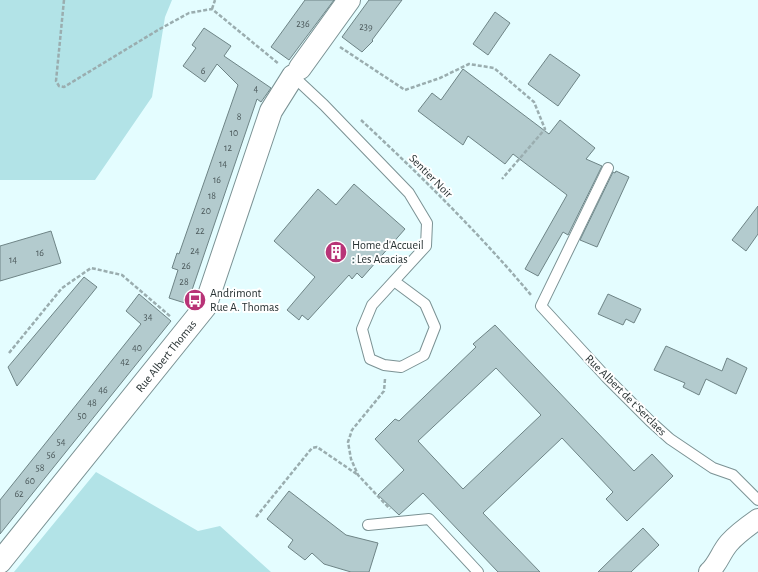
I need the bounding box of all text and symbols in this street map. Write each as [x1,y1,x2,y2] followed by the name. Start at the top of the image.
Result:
[296,19,310,29] house number: 236
[359,22,373,32] house number: 239
[201,66,206,76] house number: 6
[254,84,259,94] house number: 4
[237,112,242,122] house number: 8
[230,128,238,138] house number: 10
[224,143,232,153] house number: 12
[407,152,455,200] street label: Sentier Noir
[219,159,227,169] house number: 14
[213,175,221,185] house number: 16
[208,191,216,201] house number: 18
[201,206,211,216] house number: 20
[195,226,205,236] house number: 22
[323,239,349,265] building icon: Home d'Accueil : Les Acacias
[352,239,424,265] place label: Home d'Accueil : Les Acacias
[190,246,200,256] house number: 24
[36,248,44,258] house number: 16
[9,255,17,265] house number: 14
[181,261,191,271] house number: 26
[179,277,189,287] house number: 28
[182,287,208,313] bus stop icon: Andrimont Rue A. Thomas
[210,287,279,313] place label: Andrimont Rue A. Thomas
[144,312,153,322] house number: 34
[133,318,199,394] street label: Rue Albert Thomas
[132,343,142,353] house number: 40
[583,352,669,438] street label: Rue Albert de t'Serclaes
[120,357,130,367] house number: 42
[98,385,108,395] house number: 46
[87,398,97,408] house number: 48
[77,411,87,421] house number: 50
[57,437,66,447] house number: 54
[47,450,56,460] house number: 56
[36,463,45,473] house number: 58
[25,476,35,486] house number: 60
[14,489,24,499] house number: 62

